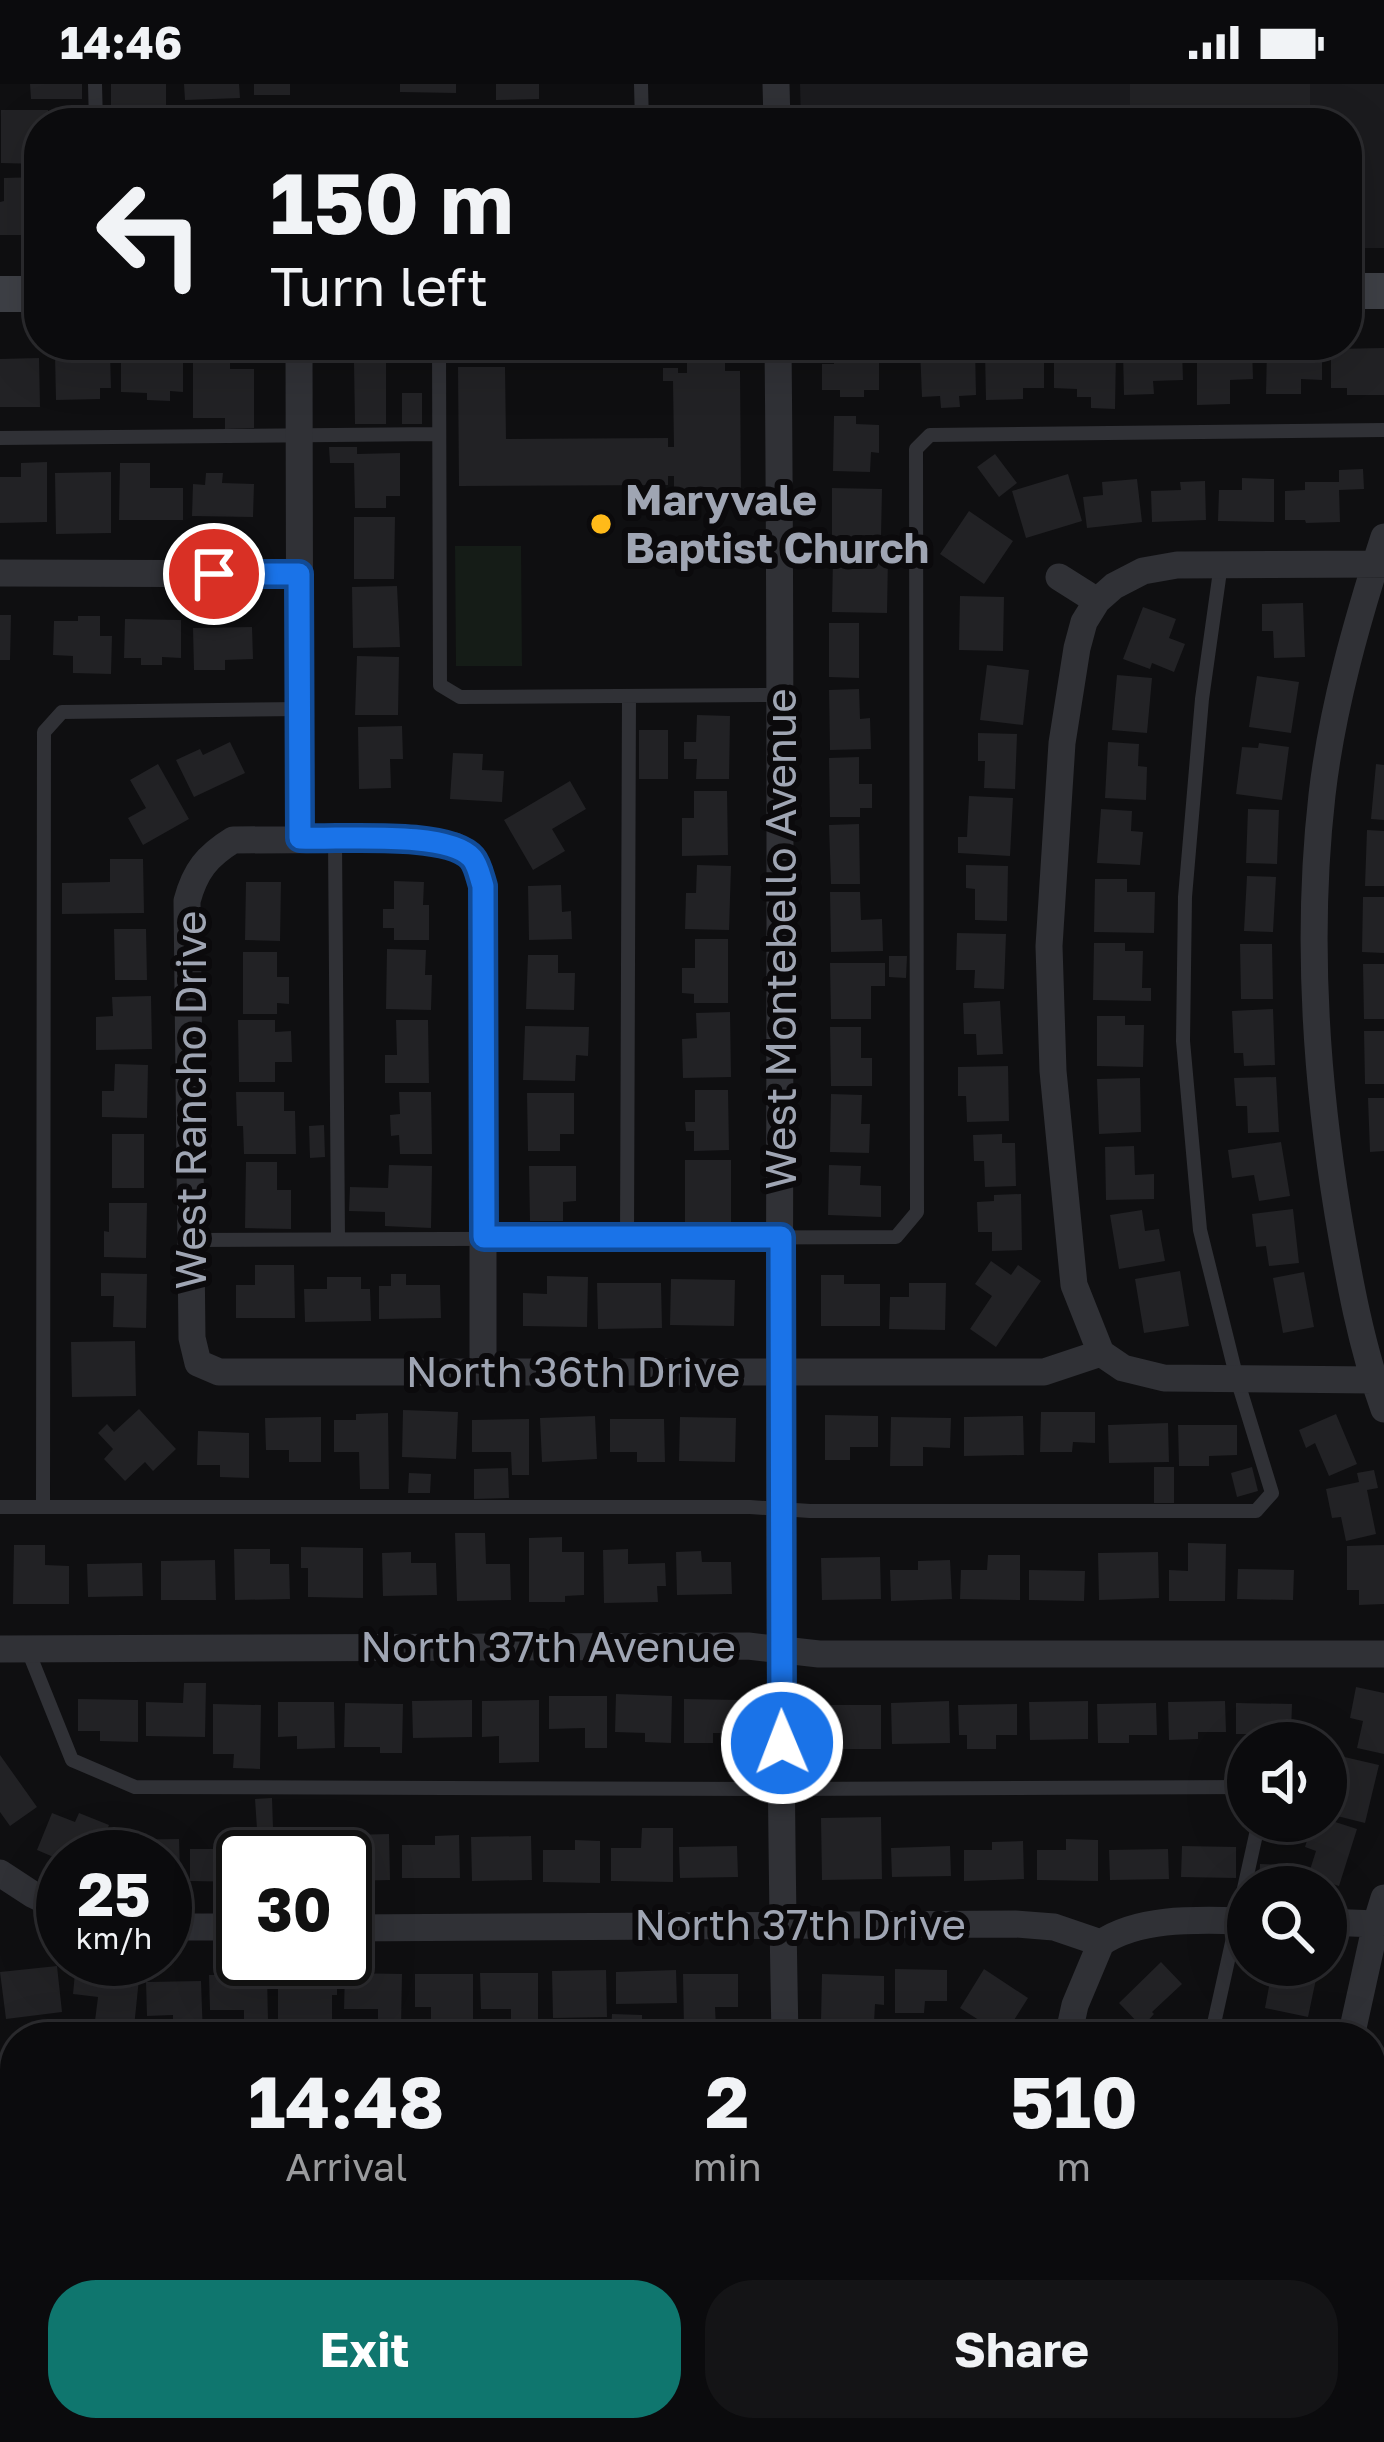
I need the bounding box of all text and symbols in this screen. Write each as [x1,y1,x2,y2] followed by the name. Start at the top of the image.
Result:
[60,15,182,69] text: 14:46
[270,152,514,252] text: 150 m
[72,156,228,312] icon: left
[270,253,488,318] text: Turn left
[625,474,929,572] place label: Maryvale Baptist Church
[588,511,614,537] marker: Maryvale Baptist Church
[163,523,265,625] pin
[181,541,247,607] icon: arrive
[755,688,805,1190] street label: West Montebello Avenue
[165,911,215,1289] street label: West Rancho Drive
[406,1346,740,1396] street label: North 36th Drive
[360,1621,736,1671] street label: North 37th Avenue
[719,1680,845,1806] position arrow
[1227,1722,1347,1986] map controls
[1227,1722,1347,1842] button: sound
[216,1830,372,1986] speed limit sign: 30
[77,1857,151,1929] text: 25
[1227,1866,1347,1986] button: search
[634,1899,966,1949] street label: North 37th Drive
[76,1920,152,1956] text: km/h
[248,2057,444,2144] text: 14:48
[705,2057,749,2144] text: 2
[1010,2057,1138,2144] text: 510
[285,2143,407,2190] text: Arrival
[693,2143,762,2190] text: min
[1057,2143,1091,2190] text: m
[48,2280,681,2418] button: Exit
[705,2280,1338,2418] button: Share

